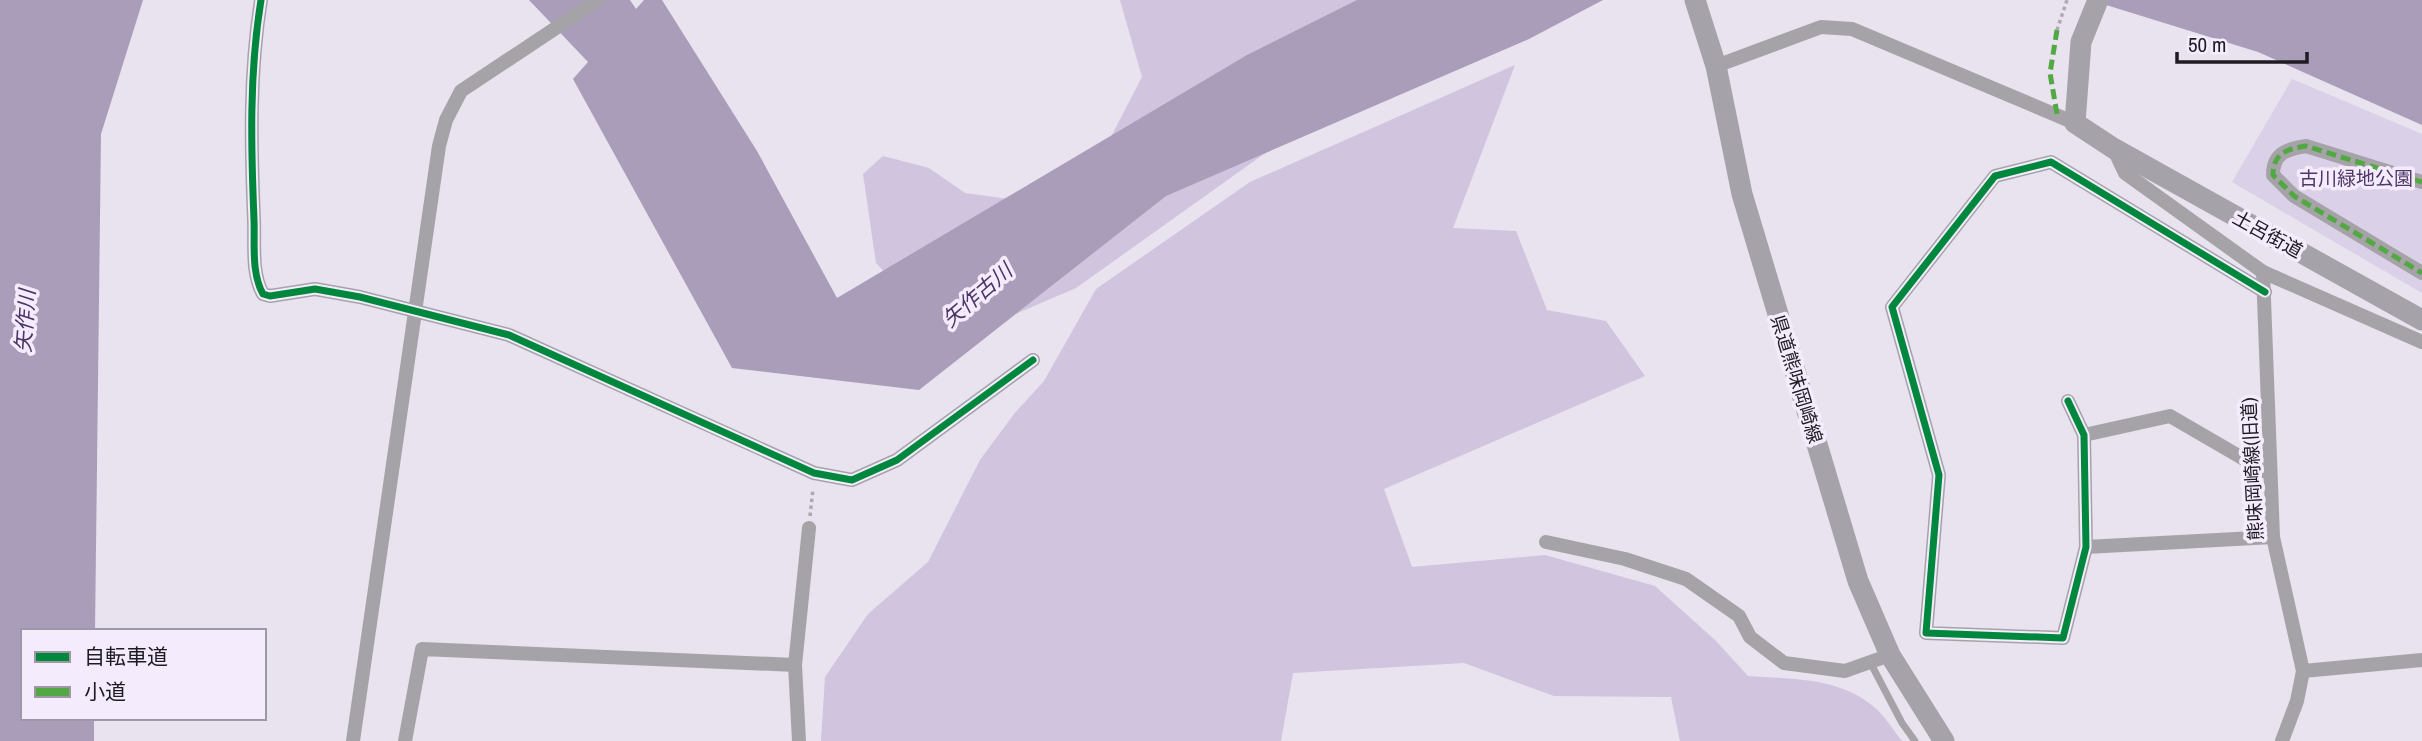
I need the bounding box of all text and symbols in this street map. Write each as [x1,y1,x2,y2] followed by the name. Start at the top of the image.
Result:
[2177,21,2306,65] scale bar
[2188,30,2226,59] text: 50 m
[2299,165,2413,191] park label: 古川緑地公園
[2228,204,2308,264] street label: 土呂街道
[936,255,1020,333] water label: 矢作古川
[8,287,42,353] water label: 矢作川
[1765,312,1829,446] street label: 県道熊味岡崎線
[2235,397,2269,541] street label: 熊味岡崎線(旧道)
[21,629,266,720] legend
[84,642,168,671] text: 自転車道
[84,677,126,706] text: 小道

